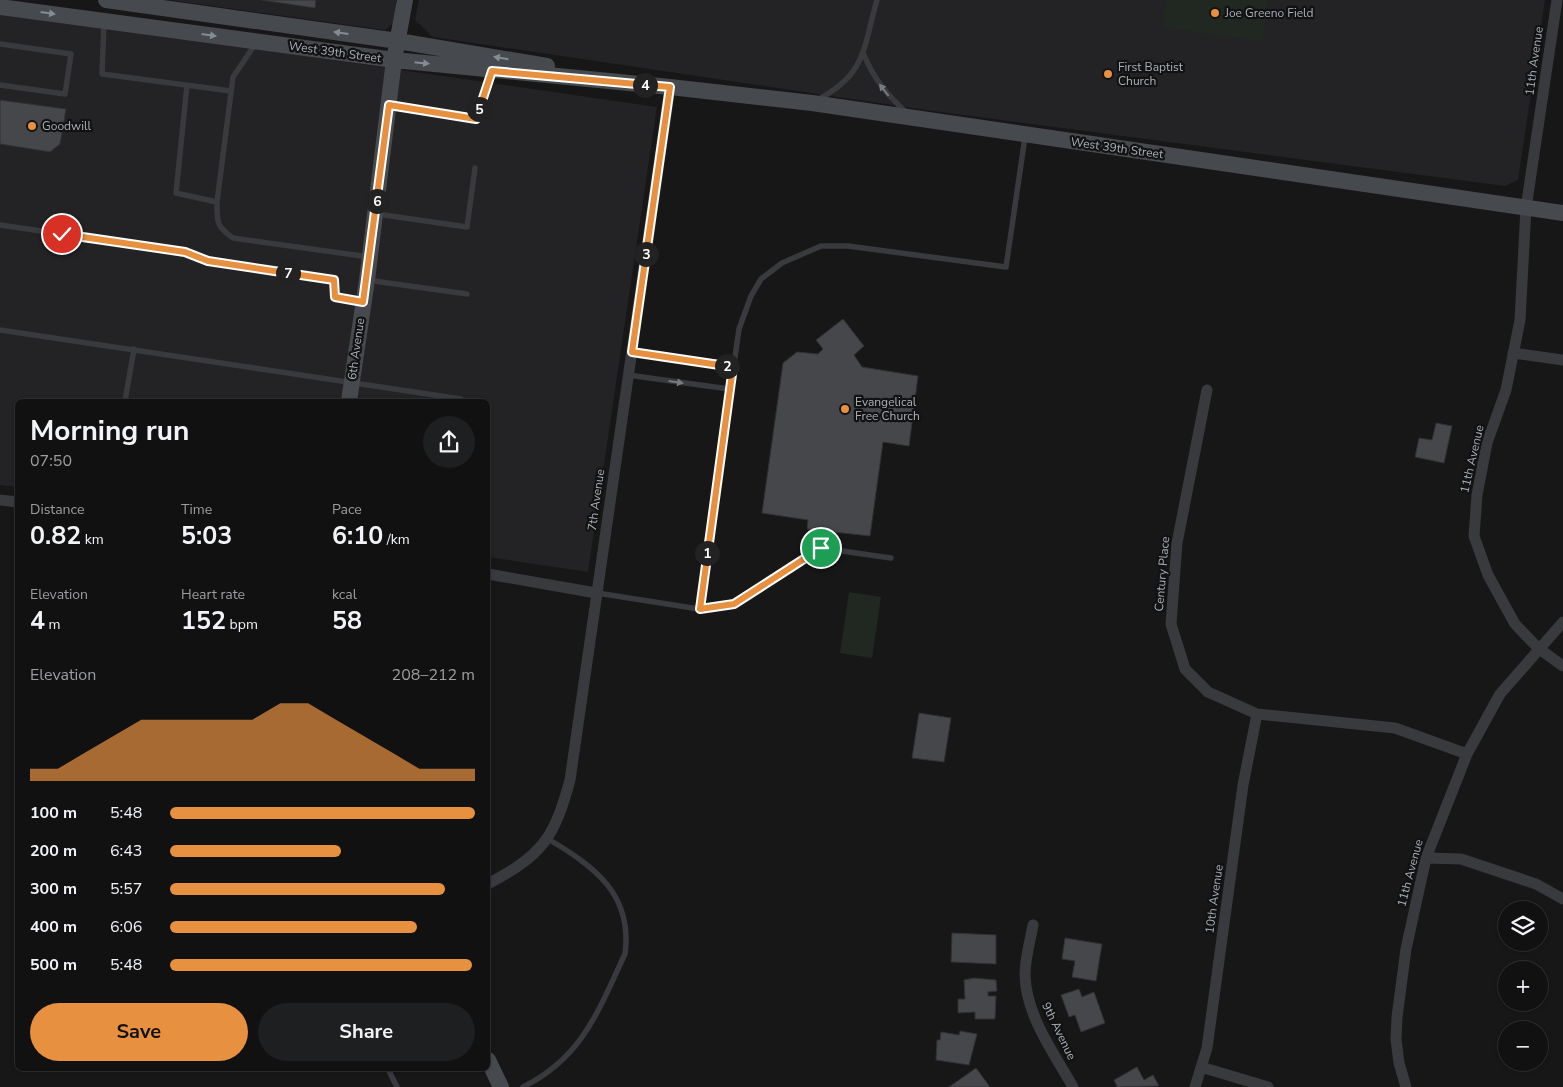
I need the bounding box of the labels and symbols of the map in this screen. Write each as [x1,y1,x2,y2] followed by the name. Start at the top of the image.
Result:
[1224,5,1314,21] place label: Joe Greeno Field
[1209,7,1221,19] marker: Joe Greeno Field
[41,10,57,18] one-way arrow
[1521,26,1547,96] street label: 11th Avenue
[333,29,349,37] one-way arrow
[202,31,218,39] one-way arrow
[288,38,383,67] street label: West 39th Street
[493,54,509,62] one-way arrow
[415,59,431,67] one-way arrow
[1118,59,1184,89] place label: First Baptist Church
[1102,68,1114,80] marker: First Baptist Church
[632,72,658,98] pin: 4
[878,84,889,97] one-way arrow
[466,96,492,122] pin: 5
[42,118,91,134] place label: Goodwill
[26,120,38,132] marker: Goodwill
[1070,134,1165,163] street label: West 39th Street
[364,188,390,214] pin: 6
[41,213,83,255] pin
[634,242,658,266] pin: 3
[276,260,300,286] pin: 7
[344,317,368,381] street label: 6th Avenue
[714,354,740,378] pin: 2
[669,378,685,386] one-way arrow
[855,394,920,424] place label: Evangelical Free Church
[839,403,851,415] marker: Evangelical Free Church
[1456,423,1488,495] street label: 11th Avenue
[584,468,608,532] street label: 7th Avenue
[800,527,842,569] pin
[1151,536,1173,612] street label: Century Place
[694,540,720,566] pin: 1
[1393,837,1427,909] street label: 11th Avenue
[1201,864,1227,934] street label: 10th Avenue
[1038,1000,1080,1062] street label: 9th Avenue

